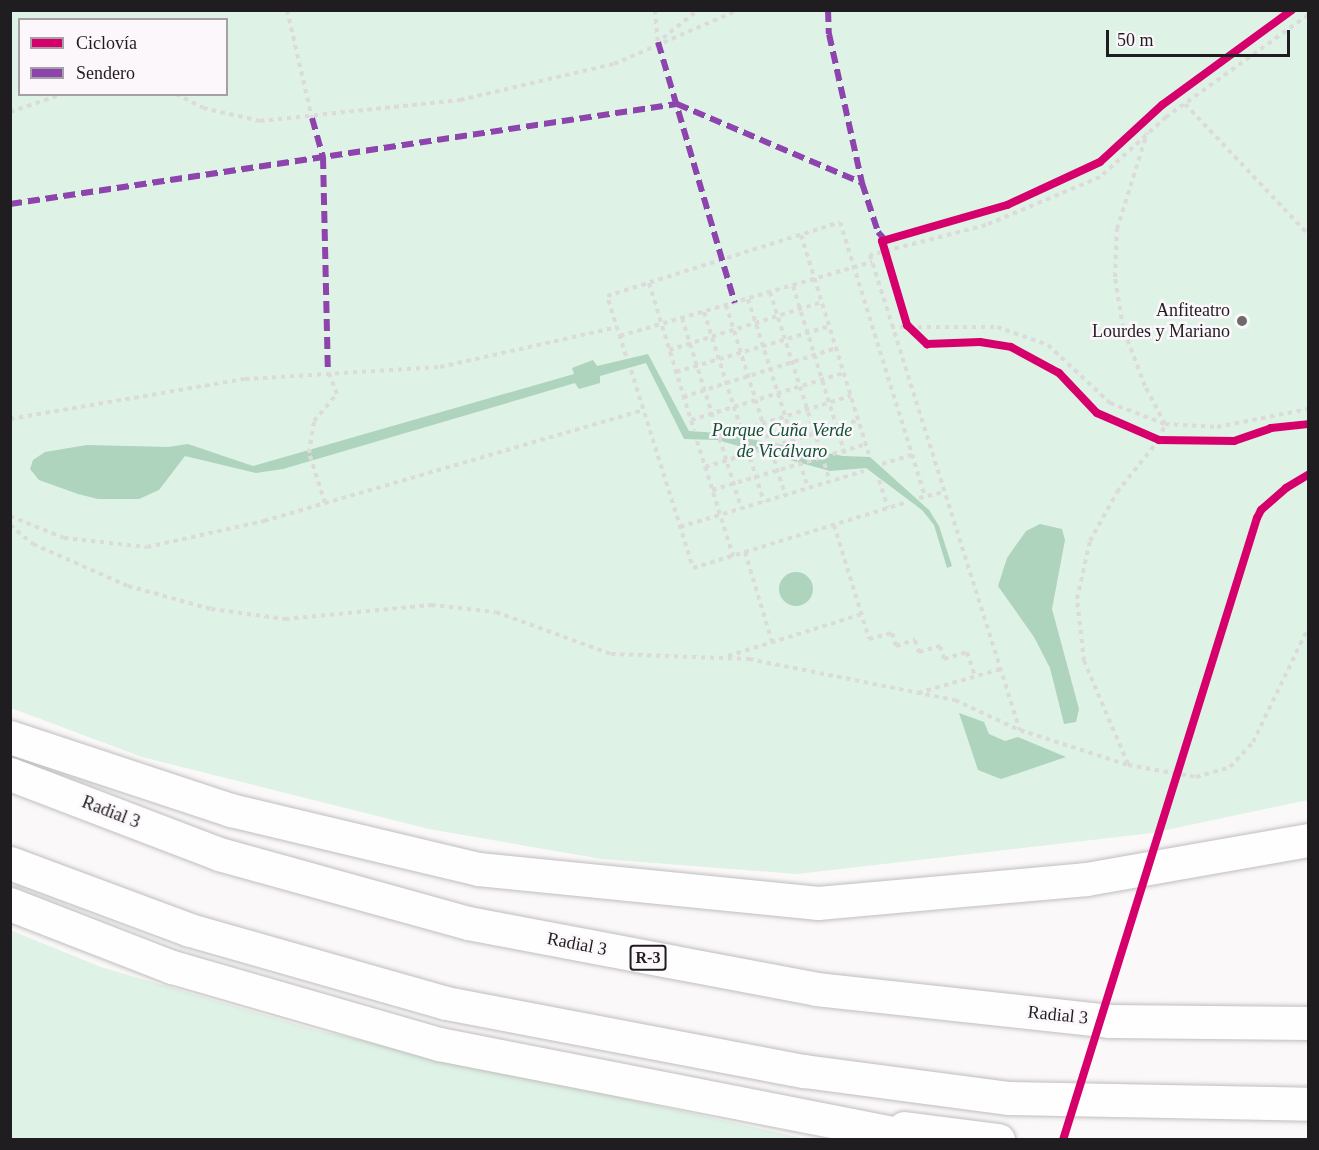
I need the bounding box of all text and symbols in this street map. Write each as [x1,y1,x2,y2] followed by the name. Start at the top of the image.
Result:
[18,18,228,96] legend
[1109,18,1294,56] scale bar
[1117,30,1154,50] text: 50 m
[76,33,137,53] text: Ciclovía
[76,63,135,83] text: Sendero
[1092,300,1230,342] place label: Anfiteatro Lourdes y Mariano
[1235,314,1249,328] marker: Anfiteatro Lourdes y Mariano
[712,420,852,462] park label: Parque Cuña Verde de Vicálvaro
[79,791,143,833] street label: Radial 3
[545,928,609,960] street label: Radial 3
[628,945,668,971] road number: R-3
[1027,1001,1089,1029] street label: Radial 3

